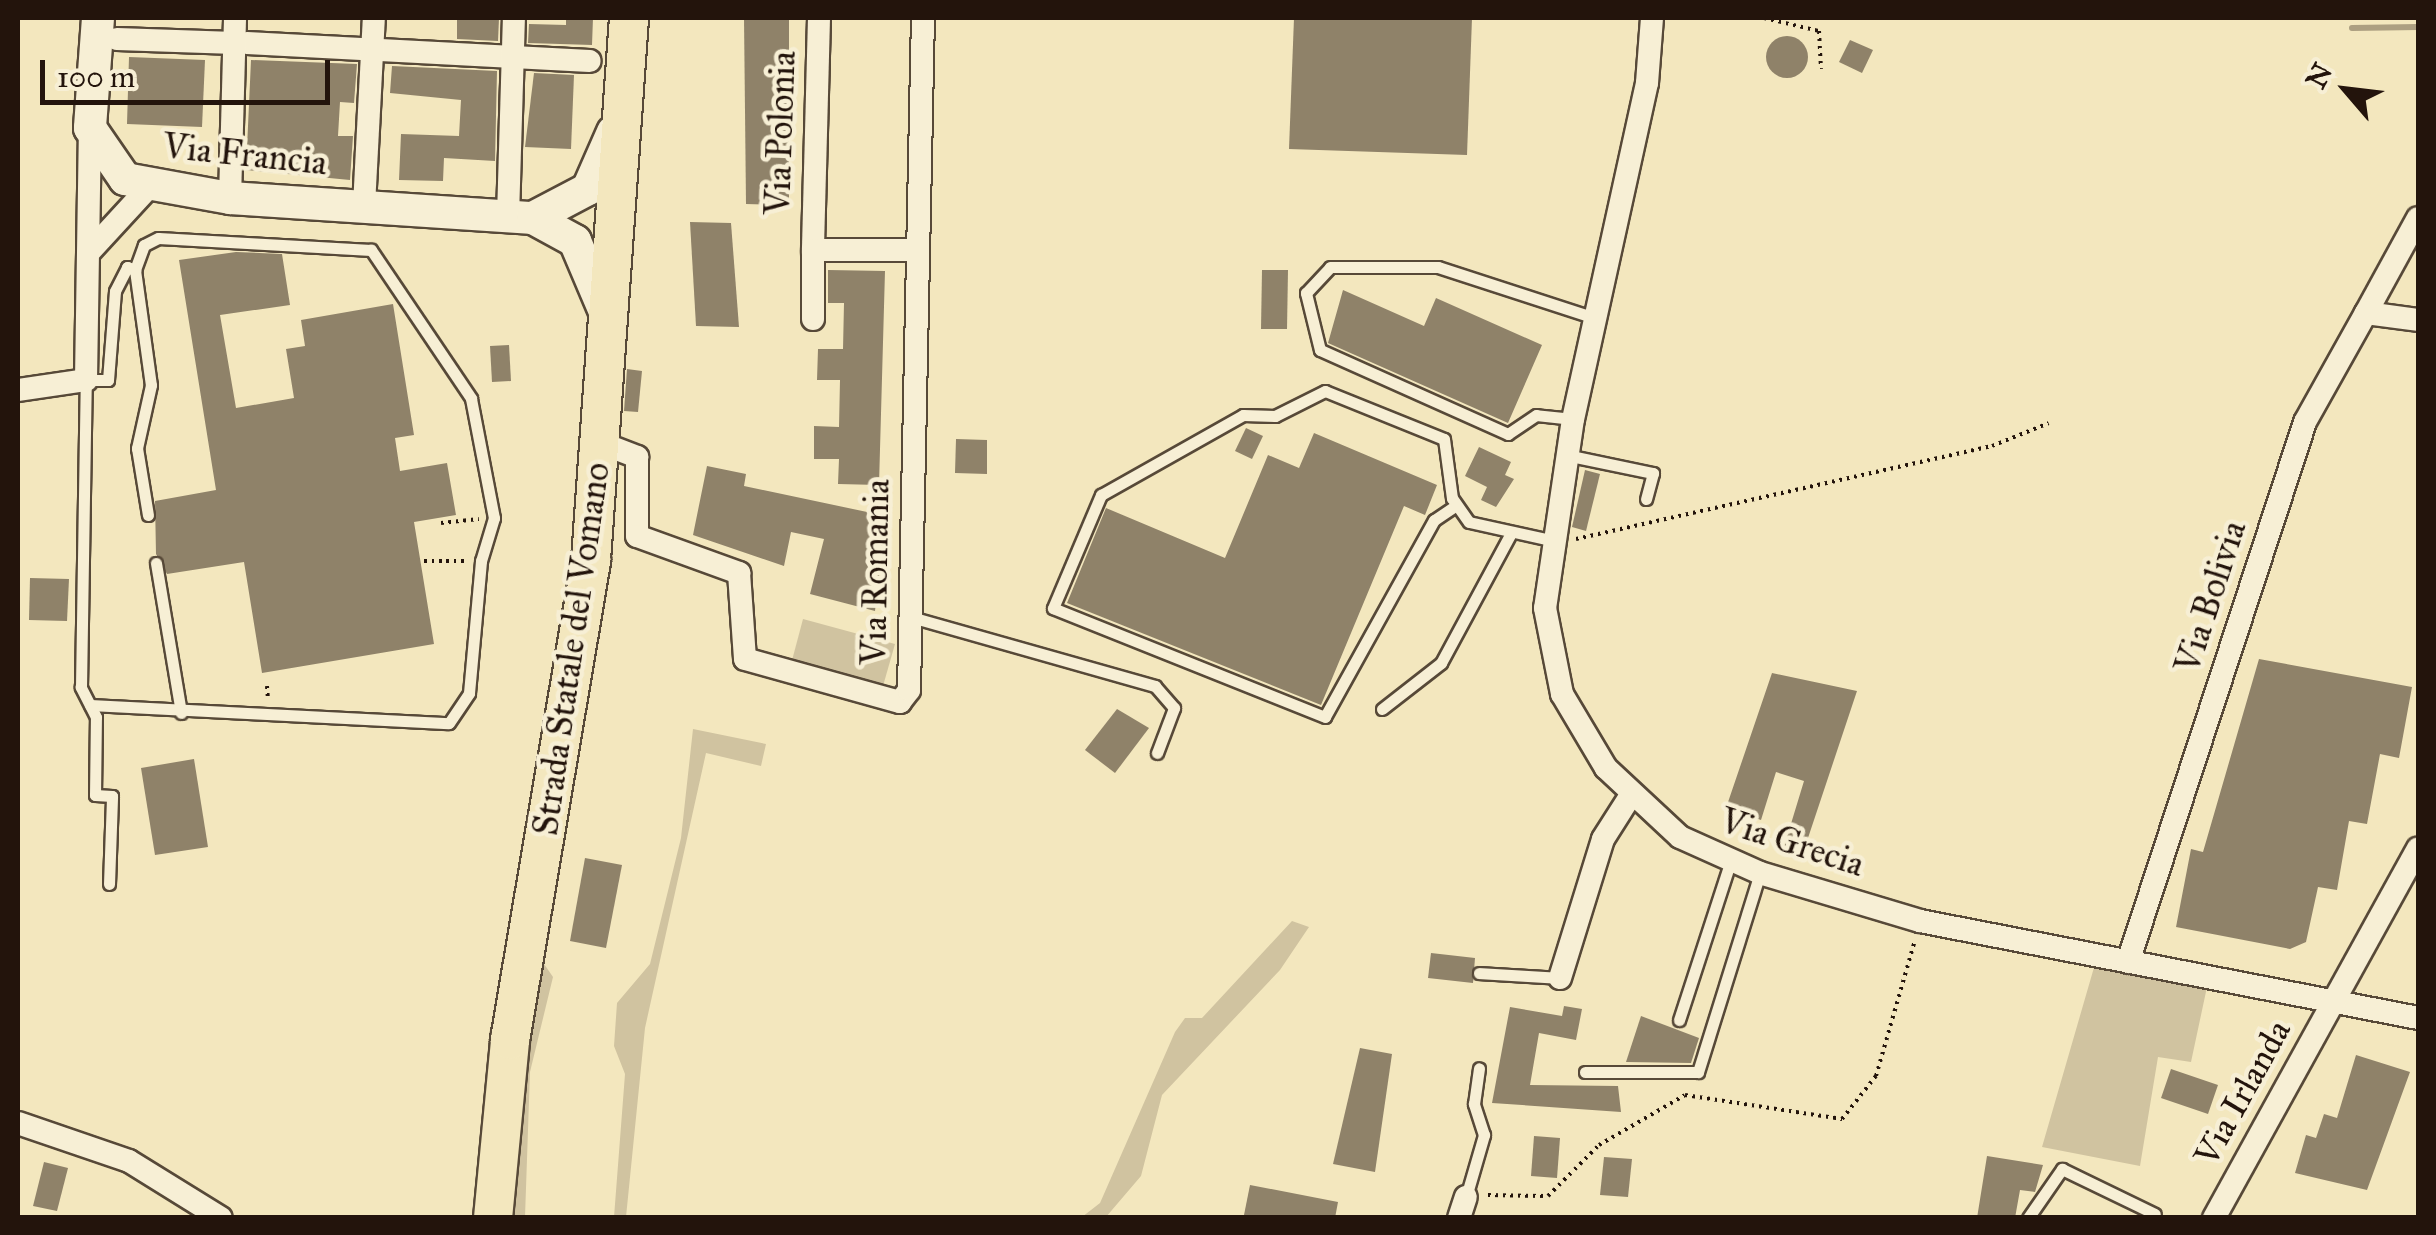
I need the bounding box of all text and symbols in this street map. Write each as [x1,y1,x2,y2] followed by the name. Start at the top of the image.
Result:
[45,40,335,102] scale bar
[2296,40,2396,140] north arrow
[757,50,805,216] street label: Via Polonia
[2298,57,2340,94] text: N
[57,59,135,95] text: 100 m
[161,126,329,184] street label: Via Francia
[525,460,619,838] street label: Strada Statale del Vomano
[853,479,899,665] street label: Via Romania
[2167,516,2255,678] street label: Via Bolivia
[1715,800,1869,886] street label: Via Grecia
[2186,1013,2300,1173] street label: Via Irlanda

